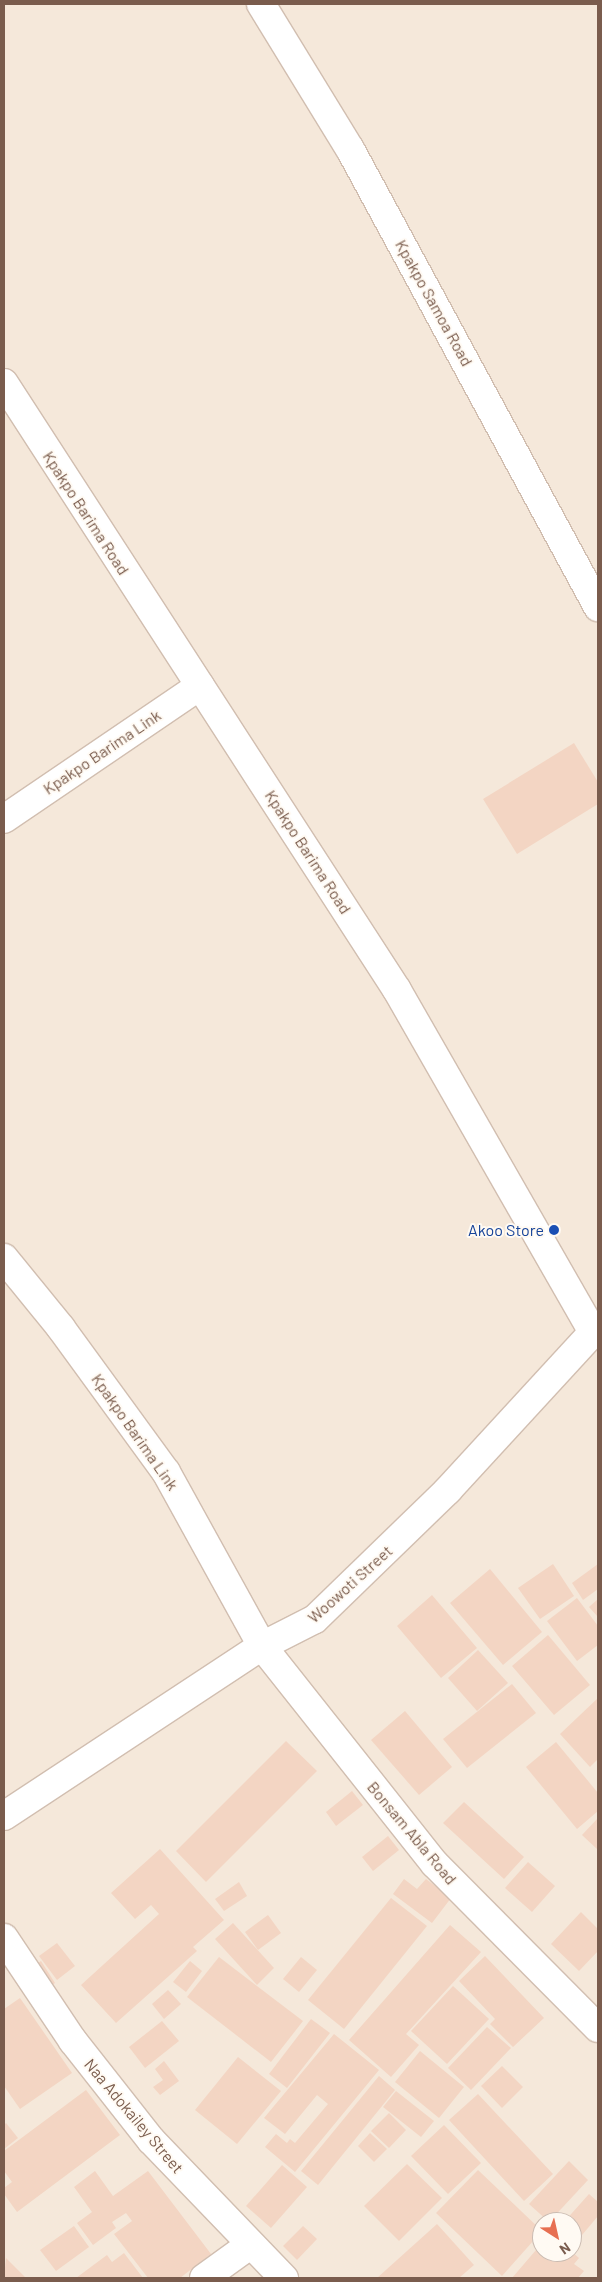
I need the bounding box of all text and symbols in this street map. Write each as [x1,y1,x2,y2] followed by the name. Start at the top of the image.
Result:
[391,236,477,370] street label: Kpakpo Samoa Road
[39,448,133,578] street label: Kpakpo Barima Road
[39,705,165,799] street label: Kpakpo Barima Link
[261,787,355,917] street label: Kpakpo Barima Road
[468,1220,544,1240] place label: Akoo Store
[548,1224,560,1236] marker: Akoo Store
[88,1370,182,1494] street label: Kpakpo Barima Link
[304,1541,396,1627] street label: Woowoti Street
[363,1778,461,1888] street label: Bonsam Abla Road
[80,2055,188,2177] street label: Naa Adokailey Street
[532,2212,582,2262] north arrow
[557,2239,574,2259] text: N

